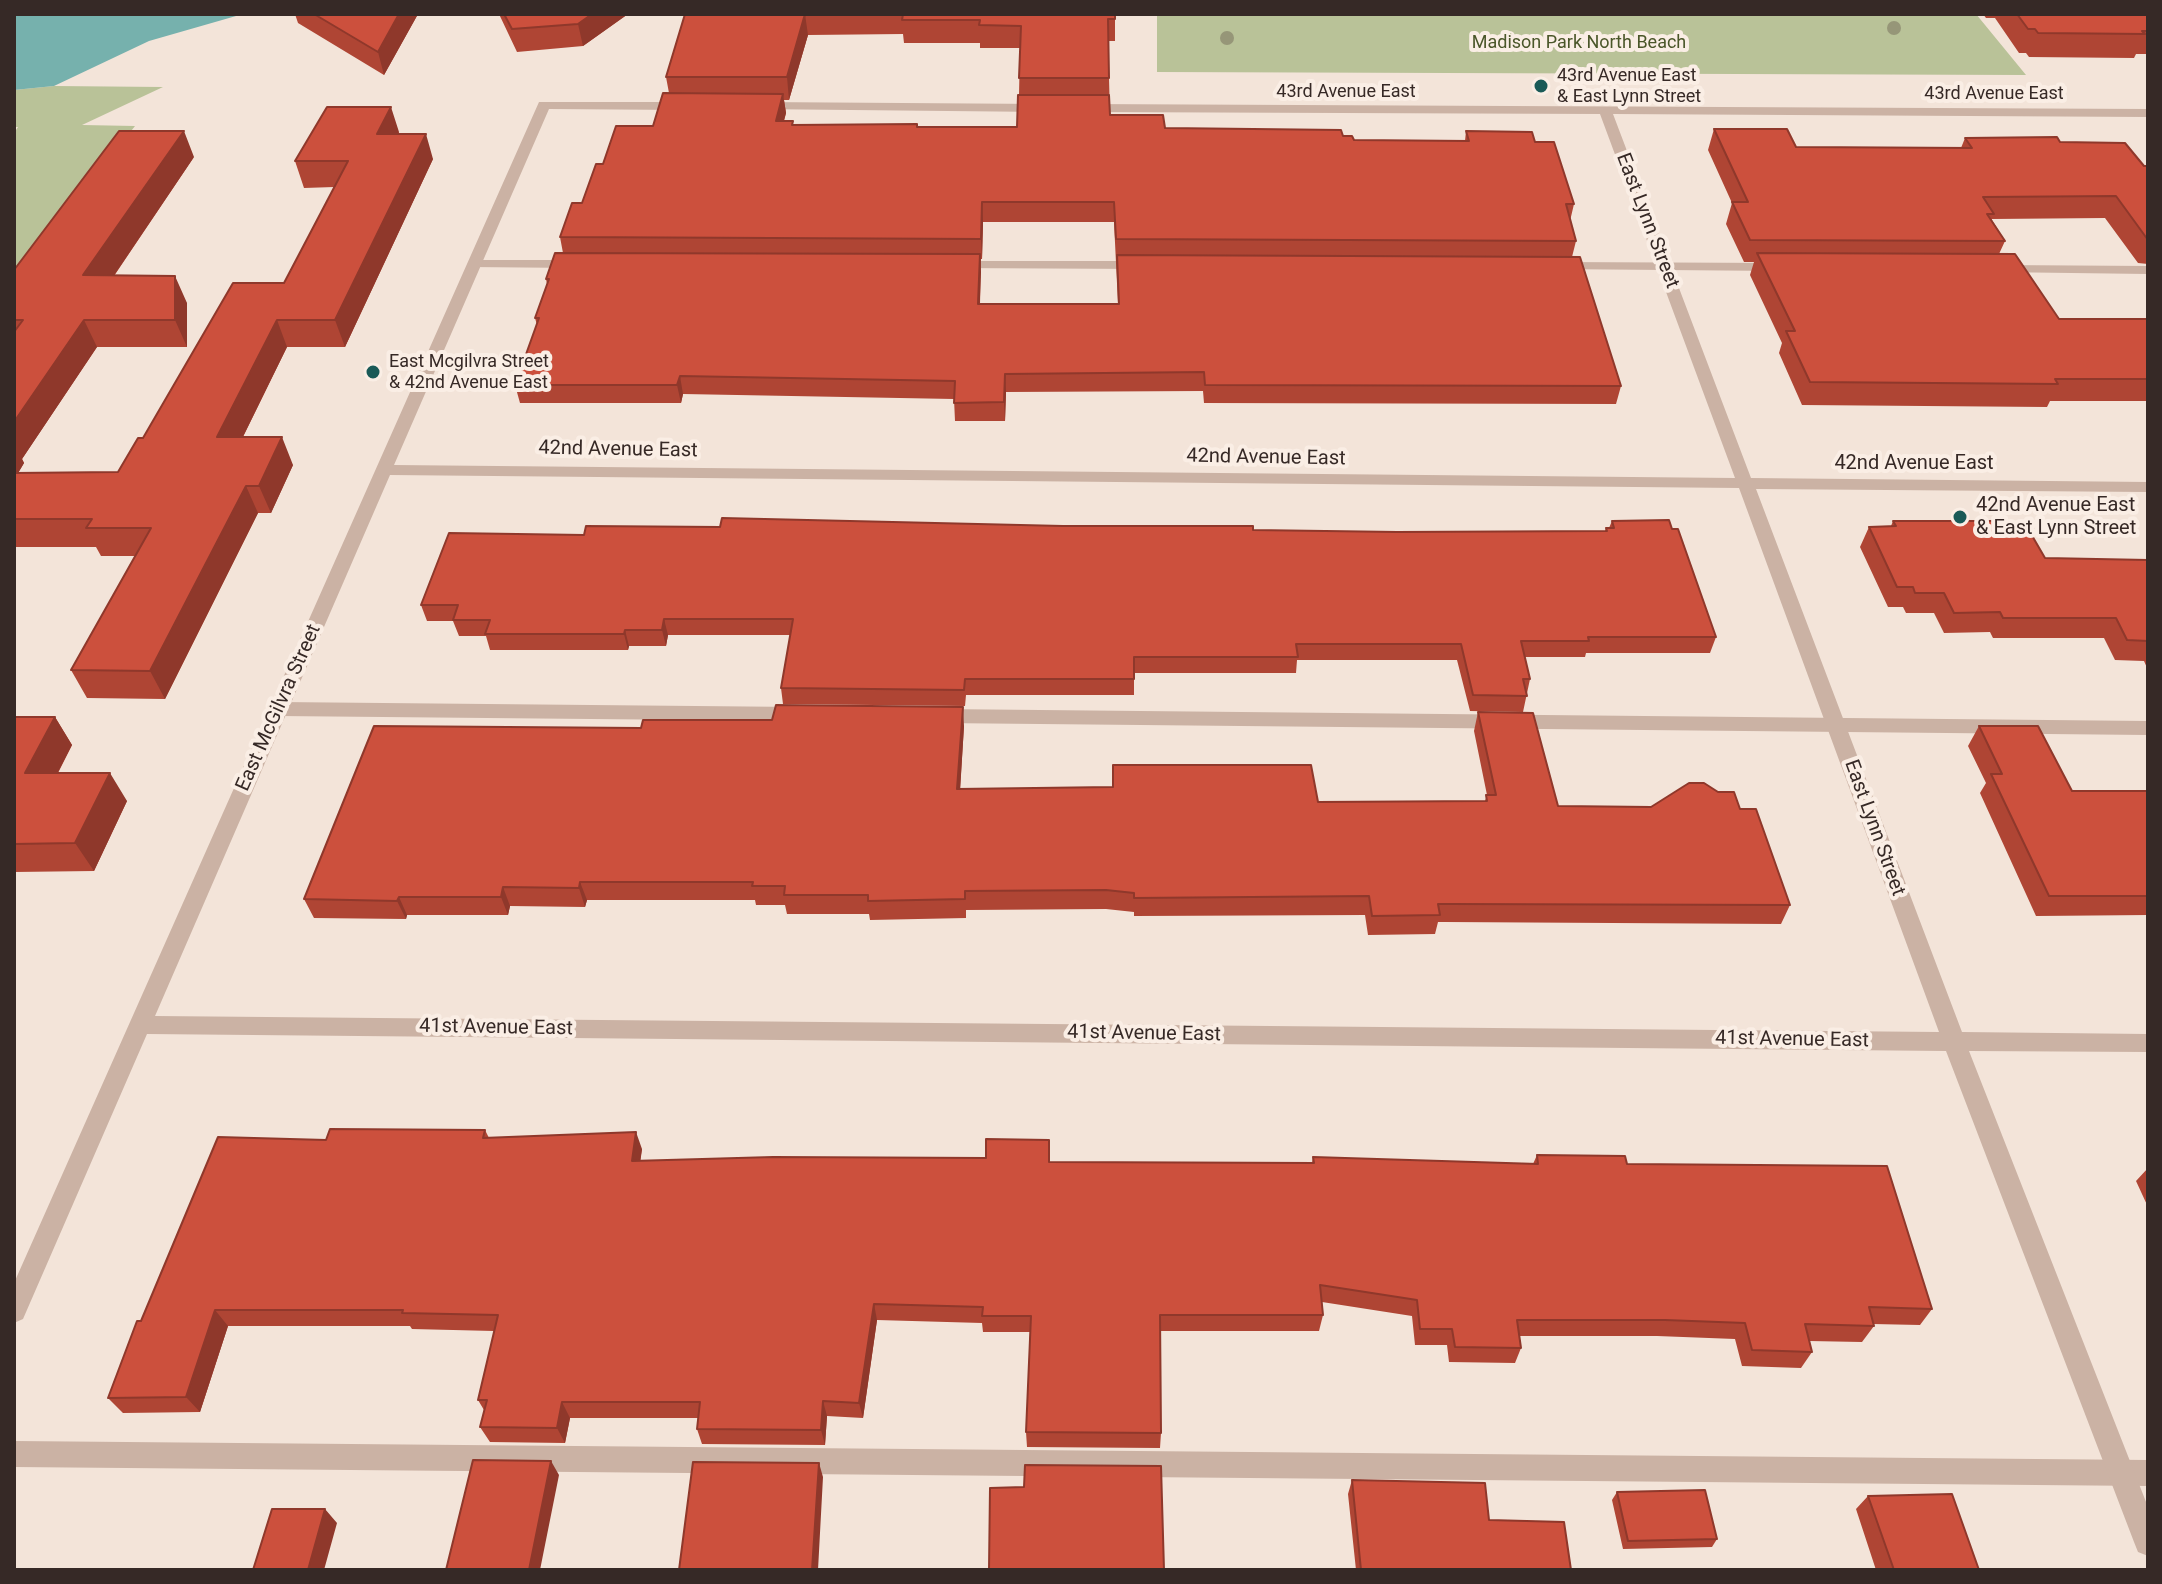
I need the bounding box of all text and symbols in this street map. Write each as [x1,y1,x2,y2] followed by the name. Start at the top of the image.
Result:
[1472,32,1686,54] park label: Madison Park North Beach
[1557,65,1701,108] place label: 43rd Avenue East & East Lynn Street
[1532,77,1550,95] marker: 43rd Avenue East & East Lynn Street
[1276,81,1416,103] street label: 43rd Avenue East
[1924,83,2064,105] street label: 43rd Avenue East
[1610,150,1684,292] street label: East Lynn Street
[389,351,549,394] place label: East Mcgilvra Street & 42nd Avenue East
[364,363,382,381] marker: East Mcgilvra Street & 42nd Avenue East
[538,437,698,463] street label: 42nd Avenue East
[1186,445,1346,471] street label: 42nd Avenue East
[1834,452,1994,476] street label: 42nd Avenue East
[1976,494,2136,541] place label: 42nd Avenue East & East Lynn Street
[1951,508,1969,526] marker: 42nd Avenue East & East Lynn Street
[231,621,327,795] street label: East McGilvra Street
[1838,757,1910,899] street label: East Lynn Street
[419,1015,573,1041] street label: 41st Avenue East
[1067,1021,1221,1047] street label: 41st Avenue East
[1715,1027,1869,1053] street label: 41st Avenue East

